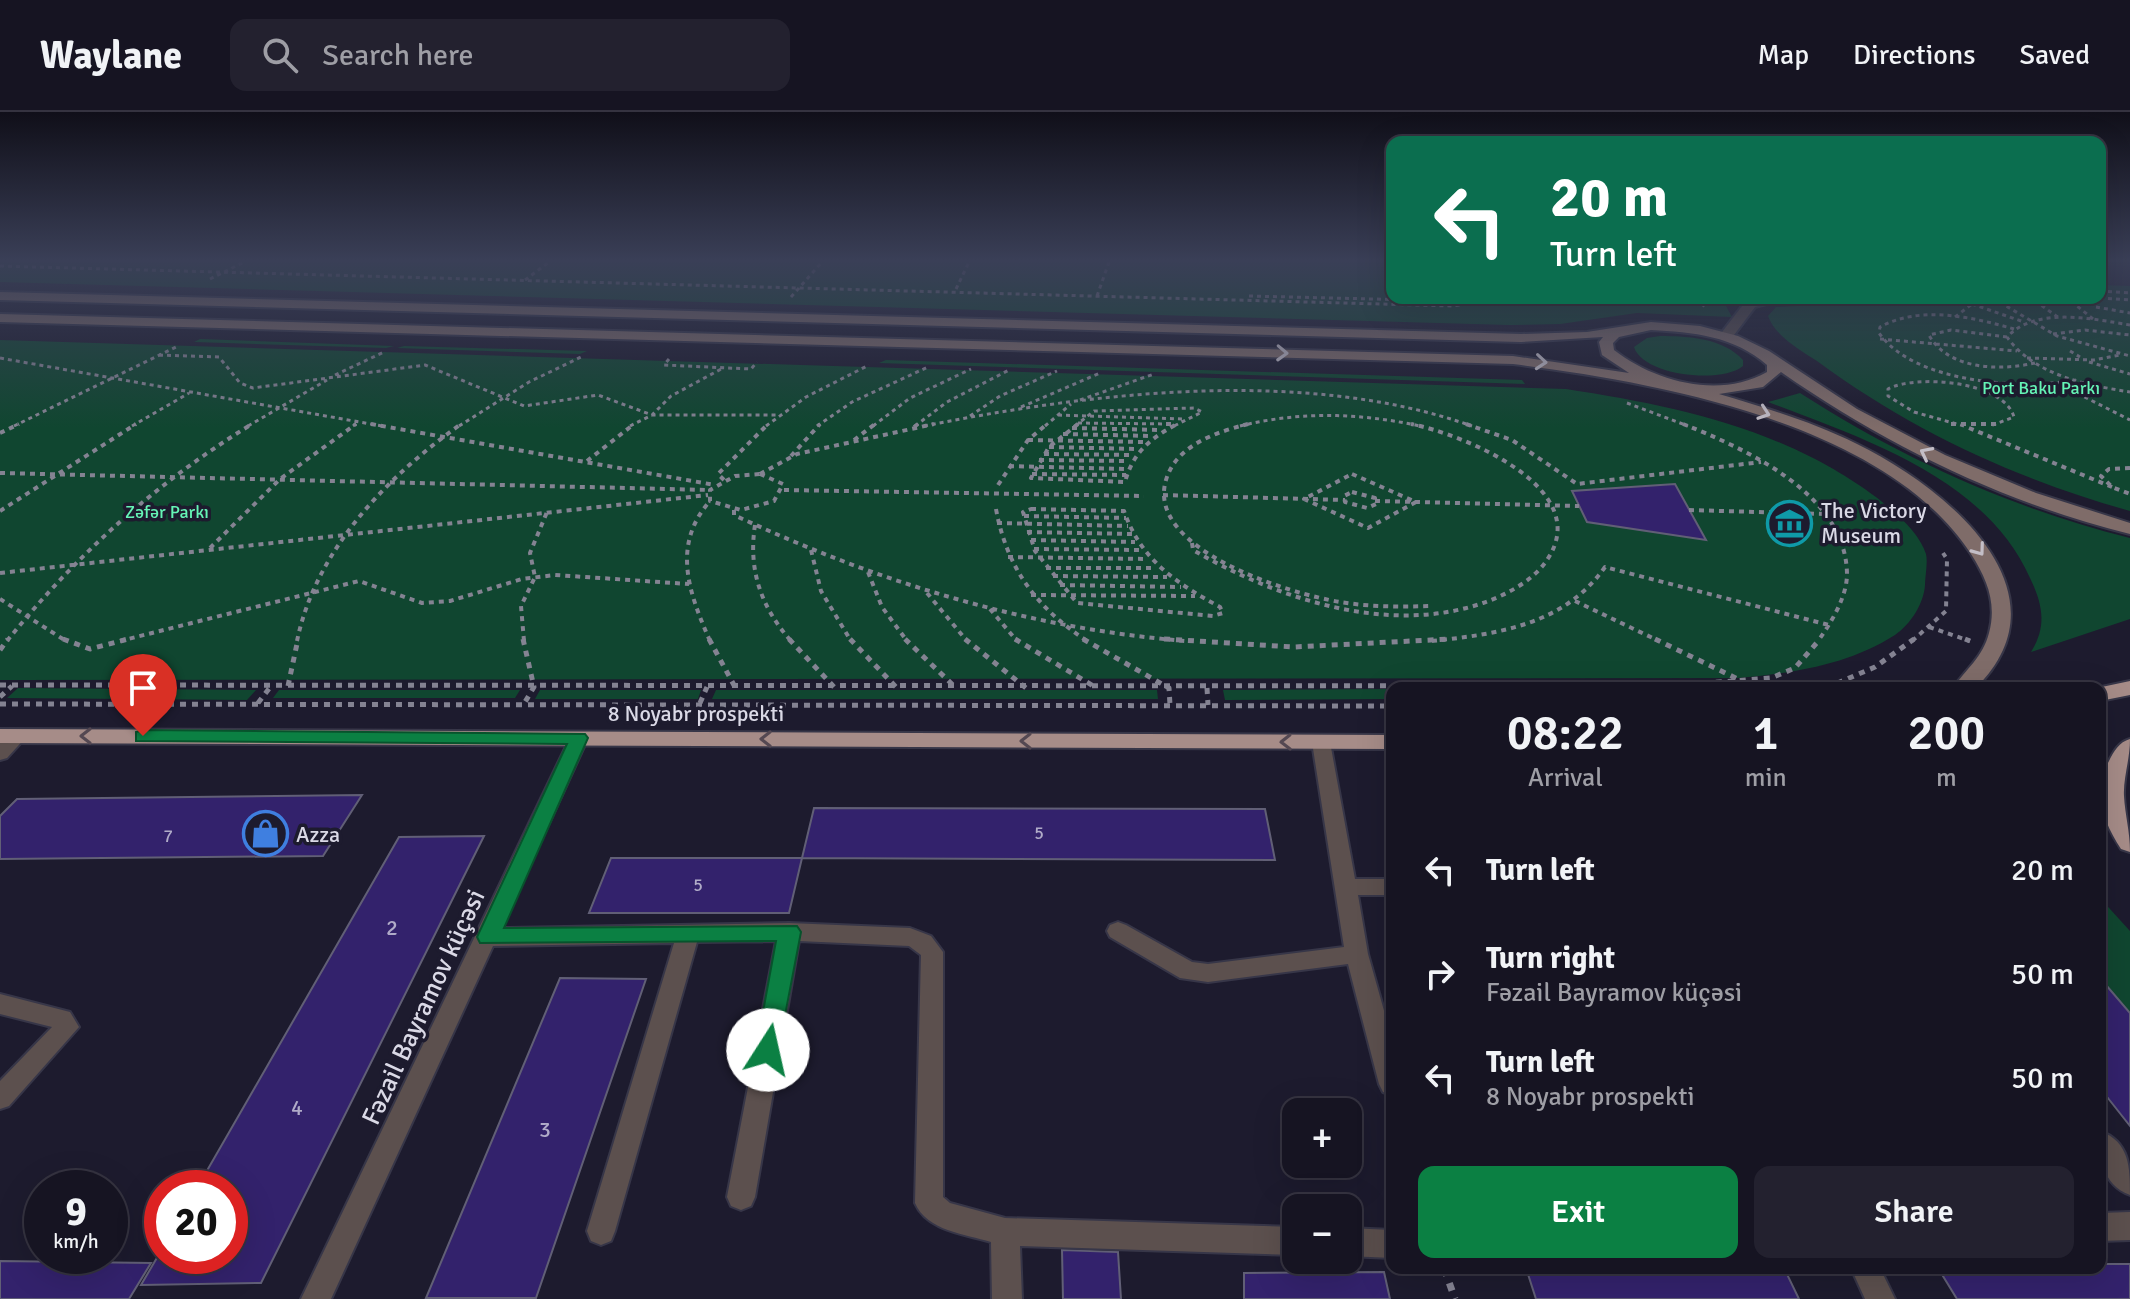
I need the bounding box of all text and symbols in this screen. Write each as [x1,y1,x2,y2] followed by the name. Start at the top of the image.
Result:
[230,19,790,91] search box
[40,32,182,79] text: Waylane
[258,33,302,77] icon: search
[322,37,474,74] text: Search here
[1757,38,1809,72] text: Map
[1853,38,1975,72] text: Directions
[2019,38,2090,72] text: Saved
[1550,163,1668,232] text: 20 m
[1418,168,1522,272] icon: left
[1550,232,1677,277] text: Turn left
[1276,345,1289,362] one-way arrow
[1535,354,1548,371] one-way arrow
[1982,377,2100,399] park label: Port Baku Parkı
[1756,404,1770,420] one-way arrow
[1919,448,1934,463] one-way arrow
[1821,497,1927,549] place label: The Victory Museum
[1766,499,1814,547] museum icon: The Victory Museum
[125,501,209,523] park label: Zəfər Parkı
[1970,541,1984,556] one-way arrow
[109,654,177,736] pin
[121,666,165,710] icon: arrive
[608,700,784,727] street label: 8 Noyabr prospekti
[1507,704,1624,763] text: 08:22
[1753,704,1779,763] text: 1
[1907,704,1985,763] text: 200
[79,727,92,745] one-way arrow
[759,730,772,748] one-way arrow
[1019,732,1032,750] one-way arrow
[1279,733,1292,750] one-way arrow
[1528,762,1603,794] text: Arrival
[1745,762,1787,794] text: min
[1936,762,1957,794] text: m
[241,810,289,858] shop icon: Azza
[296,821,340,848] place label: Azza
[1034,822,1044,844] house number: 5
[163,825,173,847] house number: 7
[1418,848,1462,892] icon: left
[1486,852,1595,889] text: Turn left
[2011,852,2074,889] text: 20 m
[693,874,703,896] house number: 5
[355,885,493,1130] street label: Fəzail Bayramov küçəsi
[386,914,398,941] house number: 2
[1486,940,1615,977] text: Turn right
[1418,952,1462,996] icon: right
[2011,956,2074,993] text: 50 m
[1486,977,1742,1009] text: Fəzail Bayramov küçəsi
[726,1008,810,1092] position arrow
[1486,1044,1595,1081] text: Turn left
[1418,1056,1462,1100] icon: left
[2011,1060,2074,1097] text: 50 m
[1486,1081,1695,1113] text: 8 Noyabr prospekti
[291,1094,303,1121] house number: 4
[1282,1098,1362,1274] map controls
[1282,1098,1362,1178] button: +
[539,1116,551,1143] house number: 3
[1418,1166,1738,1258] button: Exit
[1754,1166,2074,1258] button: Share
[144,1170,248,1274] speed limit sign: 20
[65,1187,87,1237] text: 9
[1282,1194,1362,1274] button: −
[53,1229,99,1254] text: km/h

